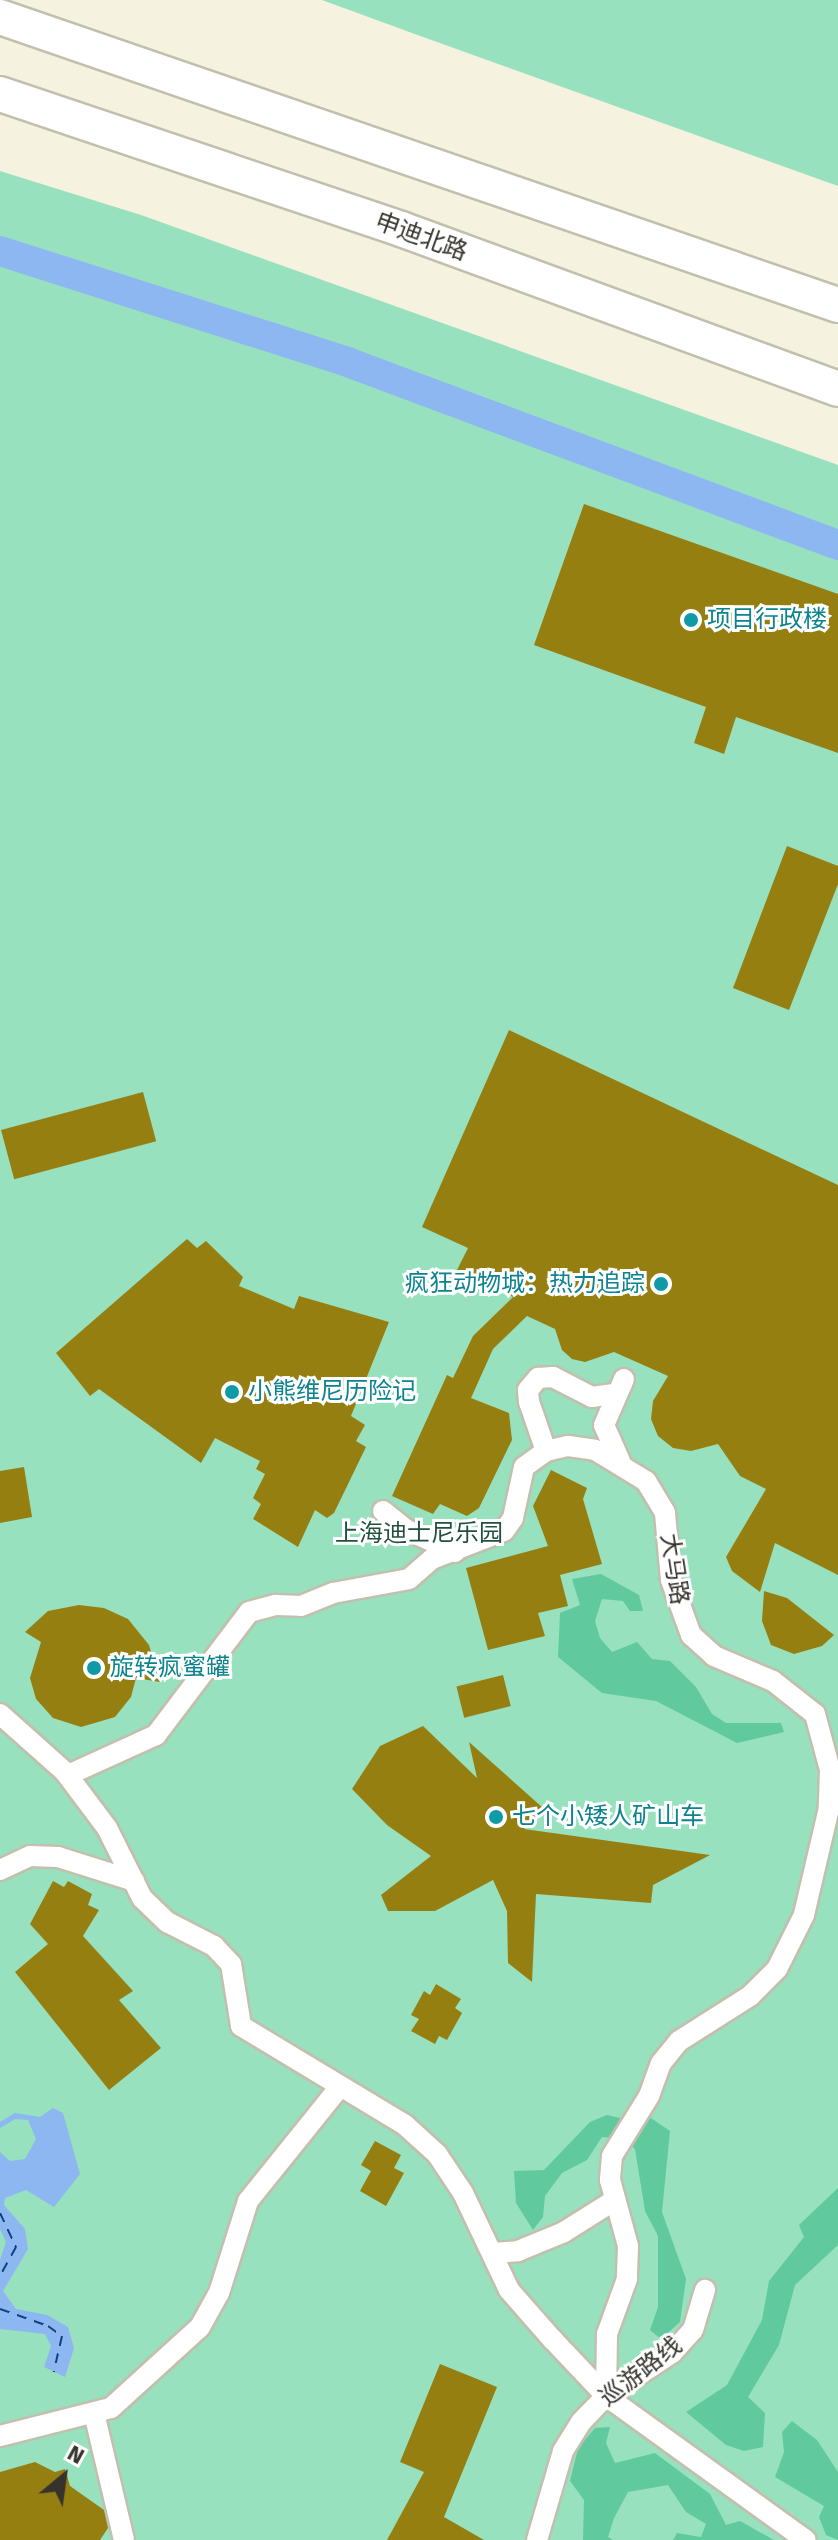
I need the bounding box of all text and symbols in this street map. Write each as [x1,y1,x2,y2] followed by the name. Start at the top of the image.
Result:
[371,207,471,267] street label: 申迪北路
[707,606,827,634] place label: 项目行政楼
[682,611,700,629] marker: 项目行政楼
[405,1270,645,1298] place label: 疯狂动物城：热力追踪
[652,1275,670,1293] marker: 疯狂动物城：热力追踪
[248,1378,416,1406] place label: 小熊维尼历险记
[223,1383,241,1401] marker: 小熊维尼历险记
[335,1520,503,1548] park label: 上海迪士尼乐园
[654,1531,694,1607] street label: 大马路
[110,1654,230,1682] place label: 旋转疯蜜罐
[85,1659,103,1677] marker: 旋转疯蜜罐
[512,1803,704,1831] place label: 七个小矮人矿山车
[487,1808,505,1826] marker: 七个小矮人矿山车
[594,2331,688,2413] street label: 巡游路线
[24,2436,104,2516] north arrow
[63,2439,89,2470] text: N

